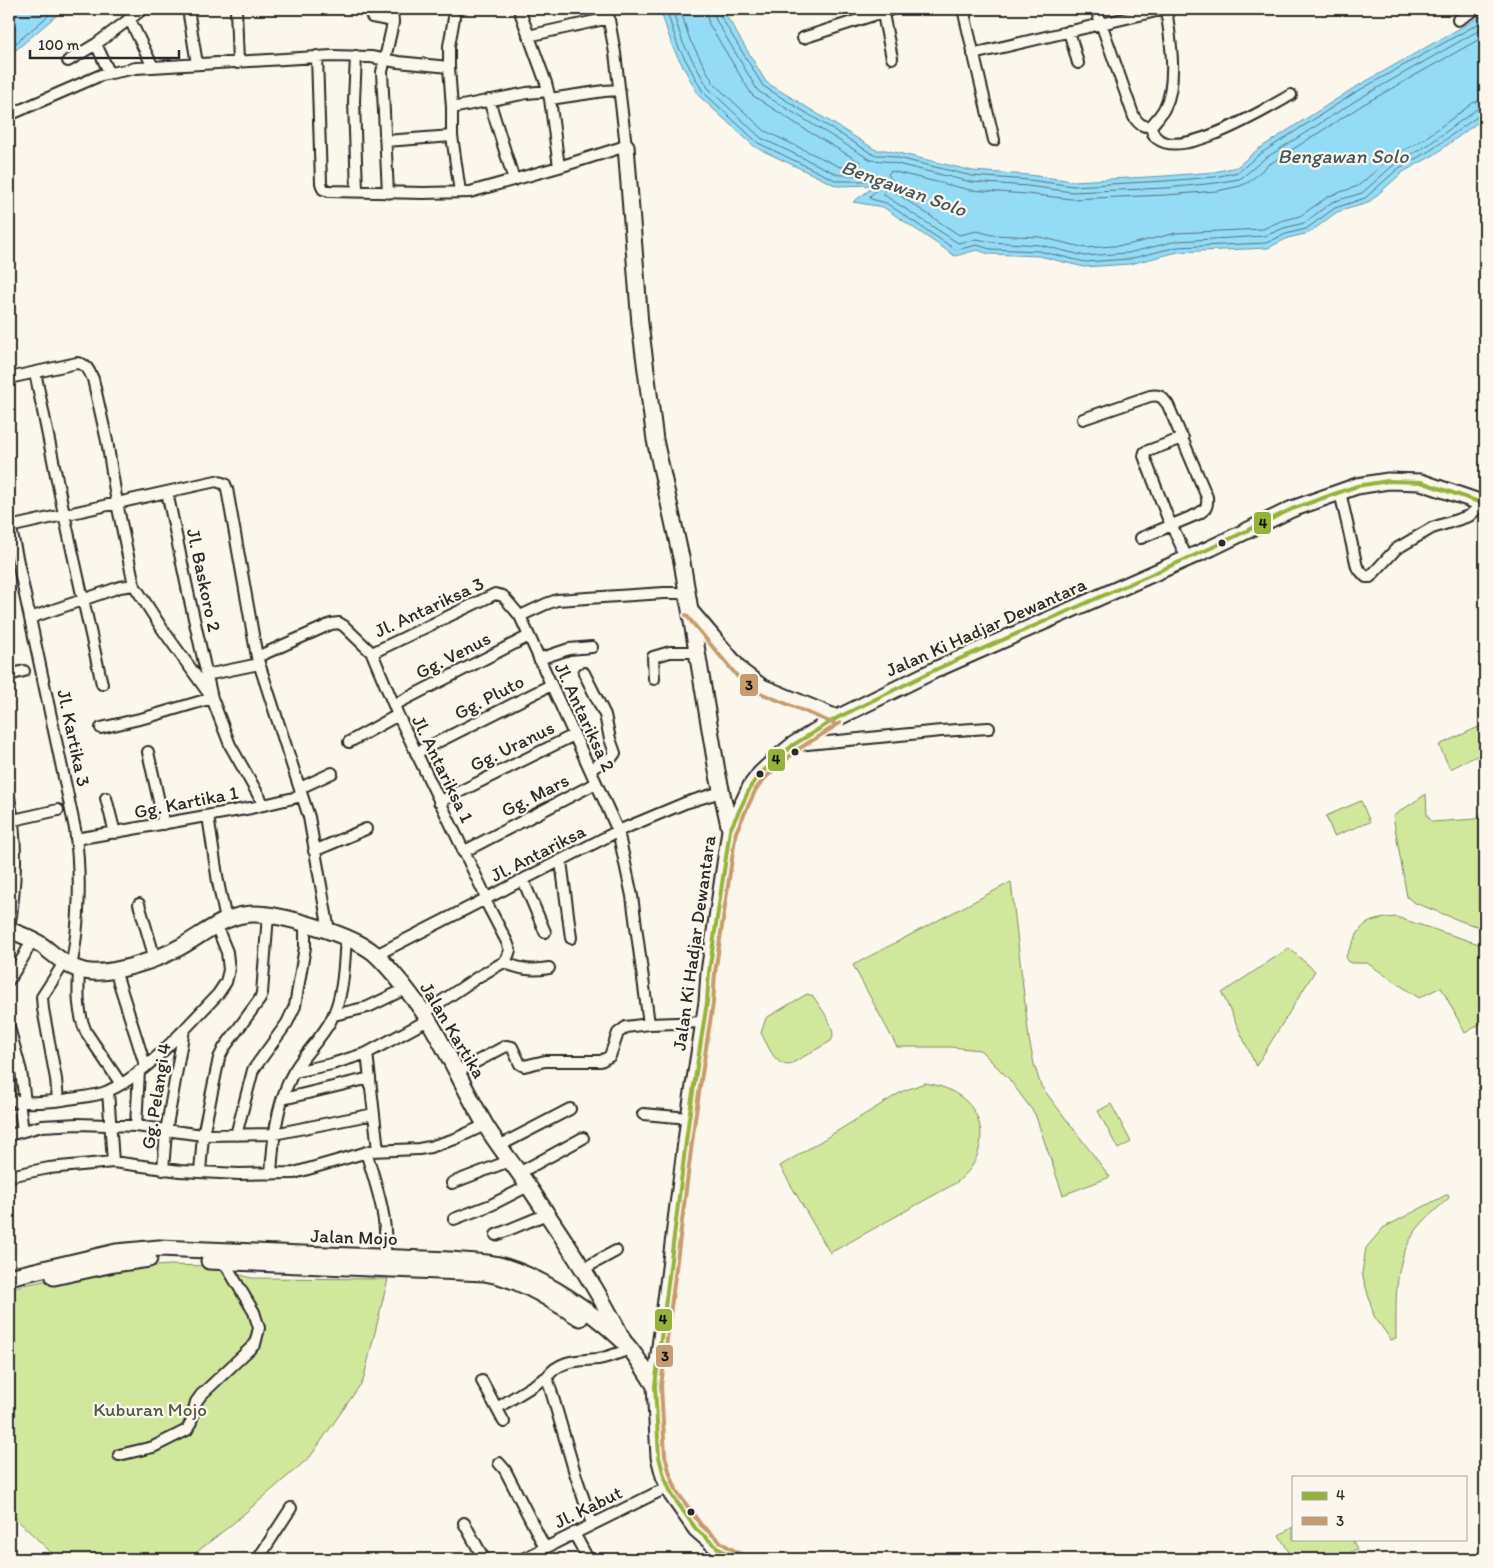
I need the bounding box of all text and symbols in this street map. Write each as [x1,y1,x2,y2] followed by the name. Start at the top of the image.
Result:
[30,28,179,60] scale bar
[38,36,80,54] text: 100 m
[1278,144,1409,168] water label: Bengawan Solo
[838,154,970,222] water label: Bengawan Solo
[1253,511,1272,535] line badge: 4
[1259,515,1268,532] text: 4
[182,526,226,634] street label: Jl. Baskoro 2
[1217,538,1227,548] unlabelled marker
[371,572,487,642] street label: Jl. Antariksa 3
[882,572,1090,682] street label: Jalan Ki Hadjar Dewantara
[412,626,494,684] street label: Gg. Venus
[550,659,620,775] street label: Jl. Antariksa 2
[450,670,528,724] street label: Gg. Pluto
[739,673,759,697] line badge: 3
[745,677,753,694] text: 3
[52,687,96,789] street label: Jl. Kartika 3
[407,712,479,827] street label: Jl. Antariksa 1
[466,716,558,776] street label: Gg. Uranus
[790,747,800,757] unlabelled marker
[767,748,786,772] line badge: 4
[772,751,781,768] text: 4
[497,768,573,822] street label: Gg. Mars
[755,769,765,779] unlabelled marker
[132,781,240,823] street label: Gg. Kartika 1
[487,819,589,887] street label: Jl. Antariksa
[668,834,720,1052] street label: Jalan Ki Hadjar Dewantara
[415,978,491,1082] street label: Jalan Kartika
[136,1041,176,1151] street label: Gg. Pelangi 4
[310,1224,398,1250] street label: Jalan Mojo
[654,1308,673,1332] line badge: 4
[659,1311,668,1328] text: 4
[655,1344,674,1368] line badge: 3
[661,1348,669,1365] text: 3
[93,1398,207,1421] park label: Kuburan Mojo
[1292,1476,1466,1540] legend
[550,1481,626,1533] street label: Jl. Kabut
[1336,1486,1345,1504] text: 4
[686,1507,696,1517] unlabelled marker
[1336,1512,1344,1530] text: 3

